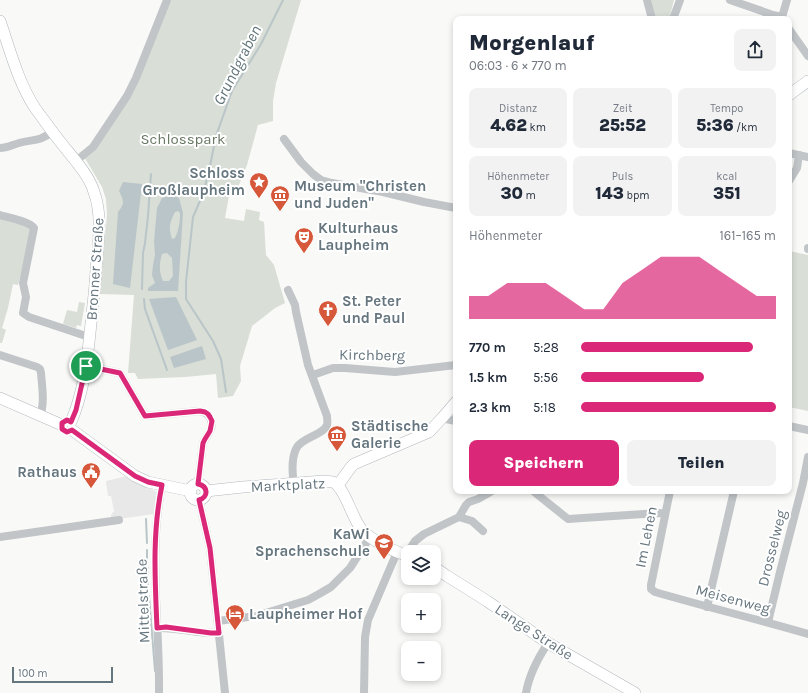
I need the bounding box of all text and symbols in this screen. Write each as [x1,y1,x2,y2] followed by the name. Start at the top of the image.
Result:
[209,22,265,108] water label: Grundgraben
[734,29,776,71] button: share
[469,30,594,56] text: Morgenlauf
[469,58,567,73] text: 06:03 · 6 × 770 m
[499,102,537,115] text: Distanz
[613,102,632,115] text: Zeit
[710,102,743,115] text: Tempo
[490,115,527,135] text: 4.62
[599,115,646,135] text: 25:52
[696,115,734,135] text: 5:36
[527,121,546,134] text: km
[734,121,758,134] text: /km
[141,130,225,148] park label: Schlosspark
[142,164,245,199] place label: Schloss Großlaupheim
[487,170,549,183] text: Höhenmeter
[612,170,633,183] text: Puls
[716,170,737,183] text: kcal
[248,171,270,199] place icon: Schloss Großlaupheim
[294,177,426,212] place label: Museum "Christen und Juden"
[500,183,523,203] text: 30
[595,183,624,203] text: 143
[713,183,741,203] text: 351
[269,184,291,212] museum icon: Museum "Christen und Juden"
[523,189,536,202] text: m
[624,189,650,202] text: bpm
[82,217,108,321] street label: Bronner Straße
[318,219,399,254] place label: Kulturhaus Laupheim
[293,226,315,254] theatre icon: Kulturhaus Laupheim
[469,228,542,243] text: Höhenmeter
[719,228,776,243] text: 161–165 m
[342,292,405,327] place label: St. Peter und Paul
[317,299,339,327] church icon: St. Peter und Paul
[469,340,506,355] text: 770 m
[533,340,559,355] text: 5:28
[339,345,406,365] street label: Kirchberg
[69,349,103,383] pin
[75,355,97,377] icon: arrive
[469,370,507,385] text: 1.5 km
[533,370,558,385] text: 5:56
[469,400,511,415] text: 2.3 km
[533,400,556,415] text: 5:18
[351,417,429,452] place label: Städtische Galerie
[326,424,348,452] museum icon: Städtische Galerie
[469,440,619,486] button: Speichern
[627,440,776,486] button: Teilen
[80,461,102,489] public building icon: Rathaus
[17,463,77,481] place label: Rathaus
[250,474,326,496] street label: Marktplatz
[631,505,661,569] street label: Im Lehen
[754,507,790,588] street label: Drosselweg
[255,525,370,560] place label: KaWi Sprachenschule
[373,532,395,560] school or university icon: KaWi Sprachenschule
[401,545,441,681] map controls
[401,545,441,585] button: layers
[133,558,153,644] street label: Mittelstraße
[694,580,773,618] street label: Meisenweg
[401,593,441,633] button: +
[492,600,576,664] street label: Lange Straße
[224,603,246,631] hotel icon: Laupheimer Hof
[249,605,363,623] place label: Laupheimer Hof
[401,641,441,681] button: −
[12,665,113,684] scale bar
[18,667,48,680] text: 100 m

